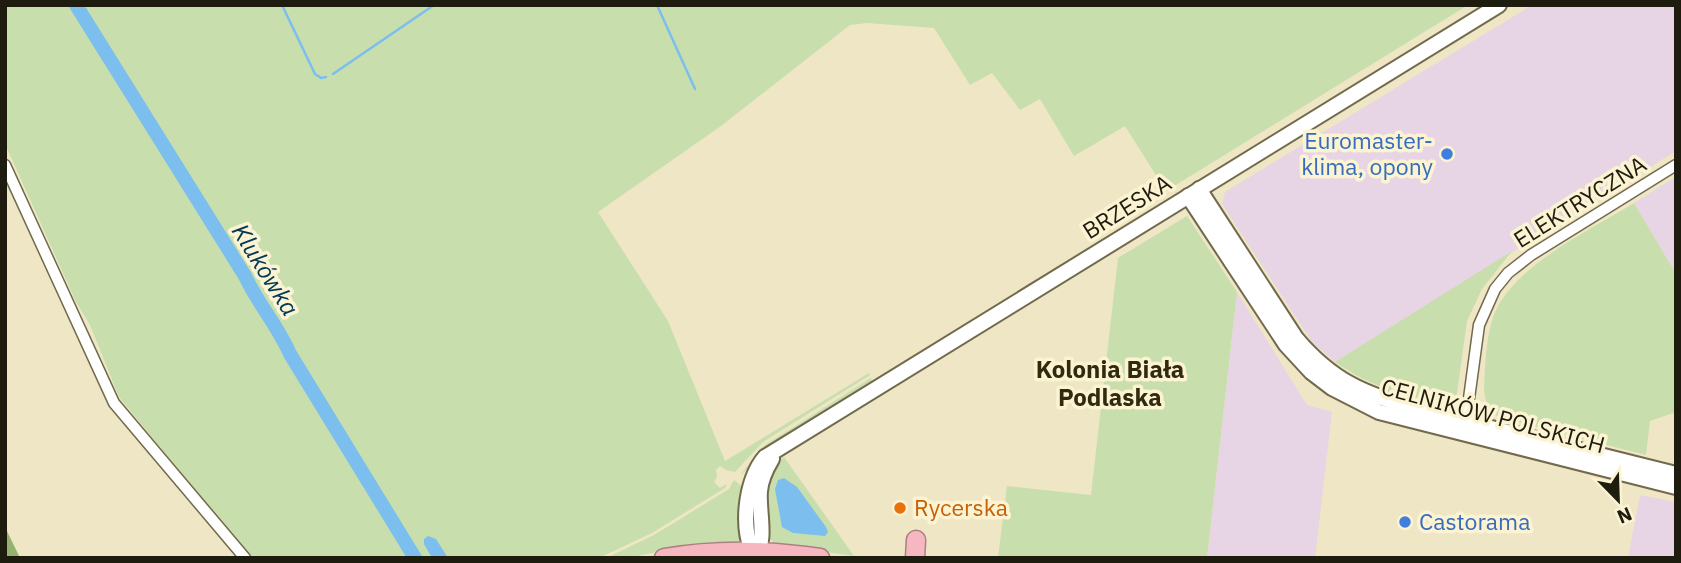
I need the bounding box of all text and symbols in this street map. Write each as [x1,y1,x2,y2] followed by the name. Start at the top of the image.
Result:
[1301,125,1434,181] place label: Euromaster- klima, opony
[1439,146,1455,162] marker: Euromaster- klima, opony
[1507,148,1652,254] street label: ELEKTRYCZNA
[1076,167,1177,245] street label: BRZESKA
[225,217,307,322] water label: Klukówka
[1036,353,1184,413] district label: Kolonia Biała Podlaska
[1378,371,1608,459] street label: CELNIKÓW POLSKICH
[1583,465,1653,535] north arrow
[914,492,1008,522] place label: Rycerska
[892,500,908,516] marker: Rycerska
[1614,502,1636,529] text: N
[1419,506,1530,536] place label: Castorama
[1397,514,1413,530] marker: Castorama

